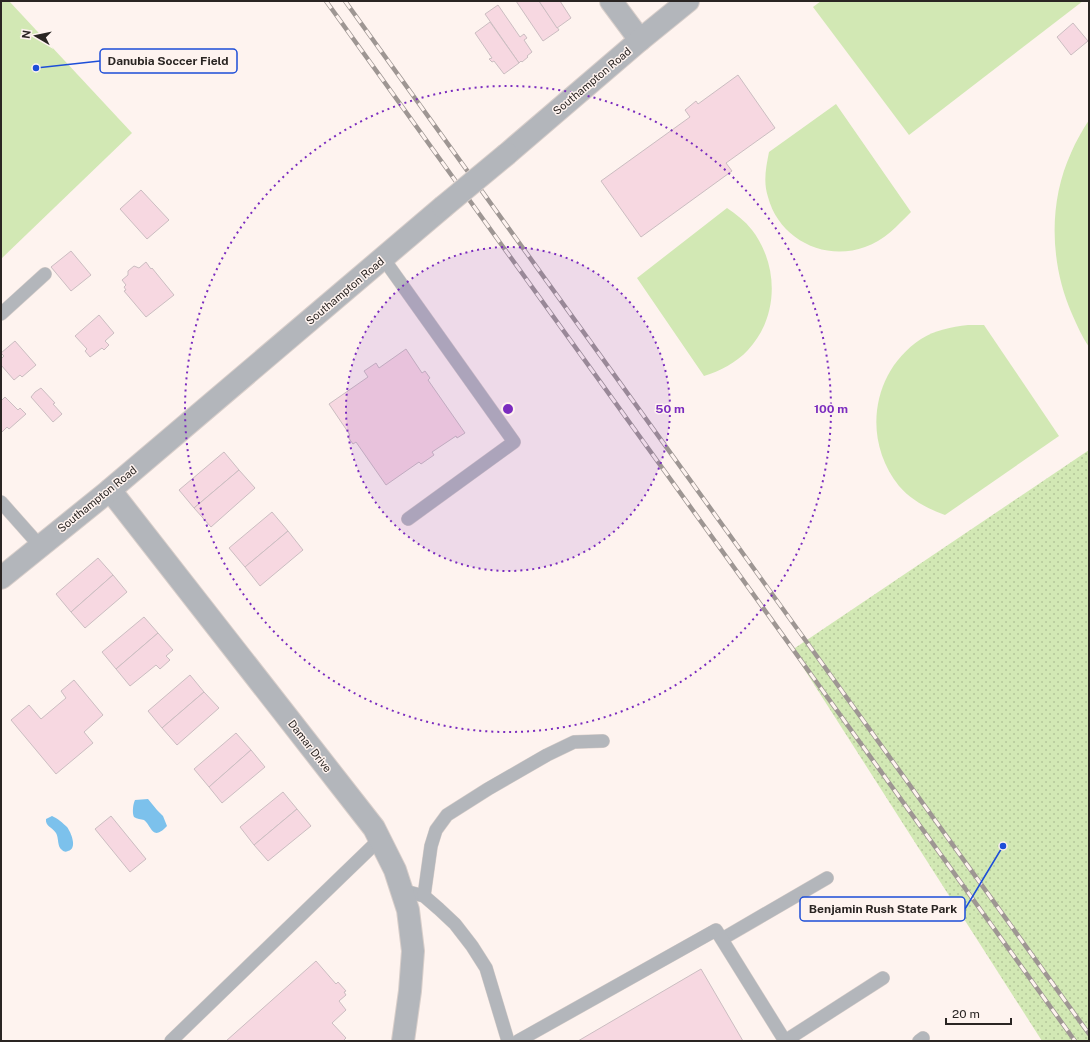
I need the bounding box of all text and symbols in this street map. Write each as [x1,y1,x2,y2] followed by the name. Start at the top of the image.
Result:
[16,16,56,56] north arrow
[20,29,33,40] text: N
[551,45,633,117] street label: Southampton Road
[100,49,237,73] callout: Danubia Soccer Field
[108,54,228,68] text: Danubia Soccer Field
[304,255,386,327] street label: Southampton Road
[501,402,515,416] centre of rings
[655,402,685,416] text: 50 m
[814,402,848,416] text: 100 m
[55,464,139,534] street label: Southampton Road
[286,718,334,774] street label: Damar Drive
[800,897,965,921] callout: Benjamin Rush State Park
[809,902,957,916] text: Benjamin Rush State Park
[946,1000,1011,1026] scale bar
[952,1007,980,1021] text: 20 m

